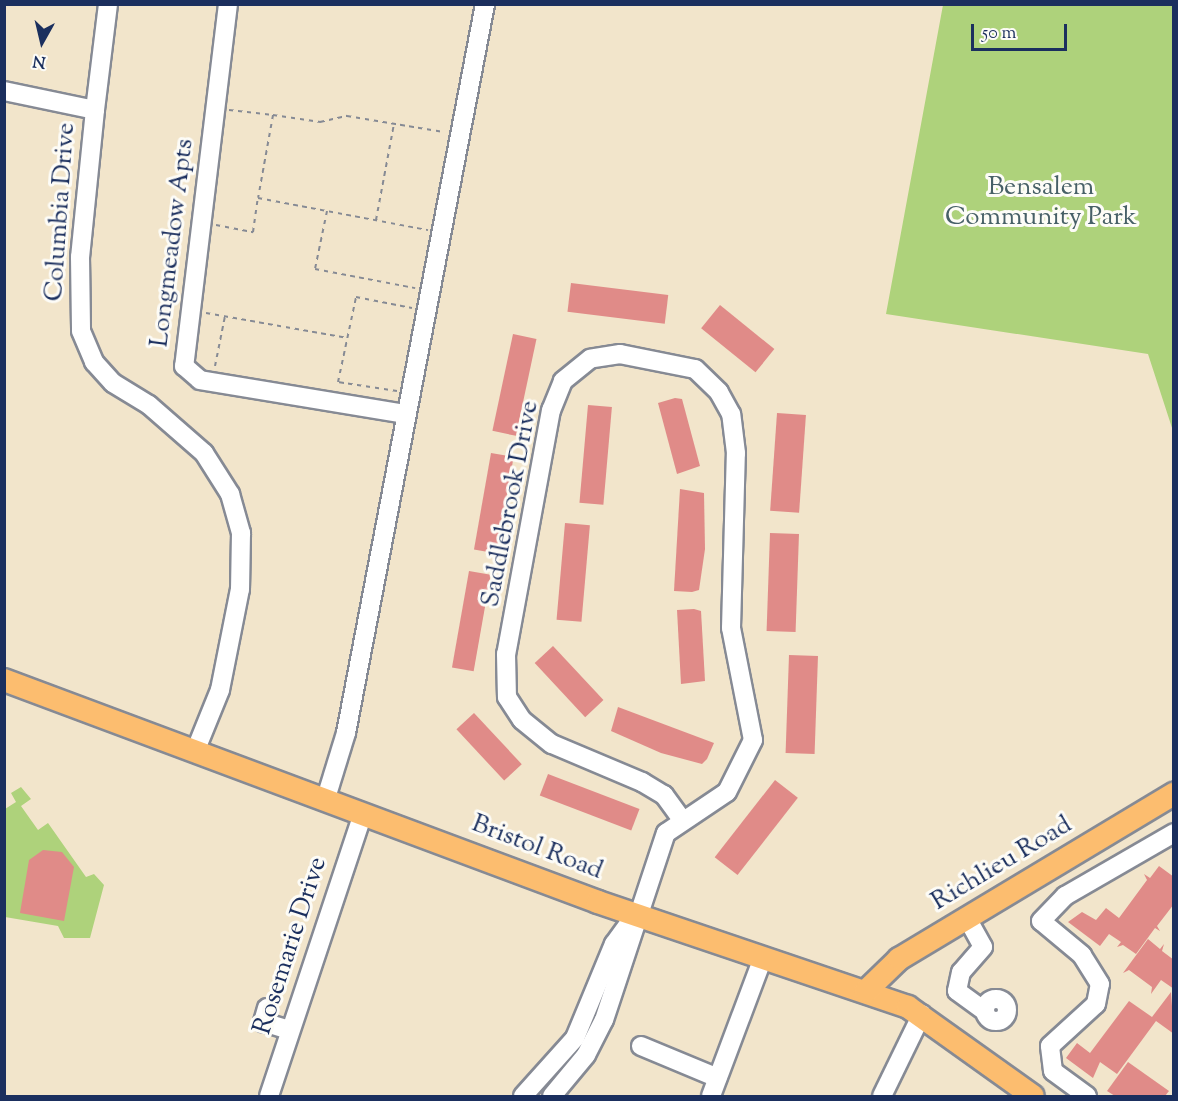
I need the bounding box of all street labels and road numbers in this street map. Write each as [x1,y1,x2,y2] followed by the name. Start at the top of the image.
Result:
[39,122,83,302] street label: Columbia Drive
[145,137,201,349] street label: Longmeadow Apts
[476,398,546,610] street label: Saddlebrook Drive
[467,809,607,887] street label: Bristol Road
[926,810,1078,918] street label: Richlieu Road
[248,853,334,1039] street label: Rosemarie Drive

